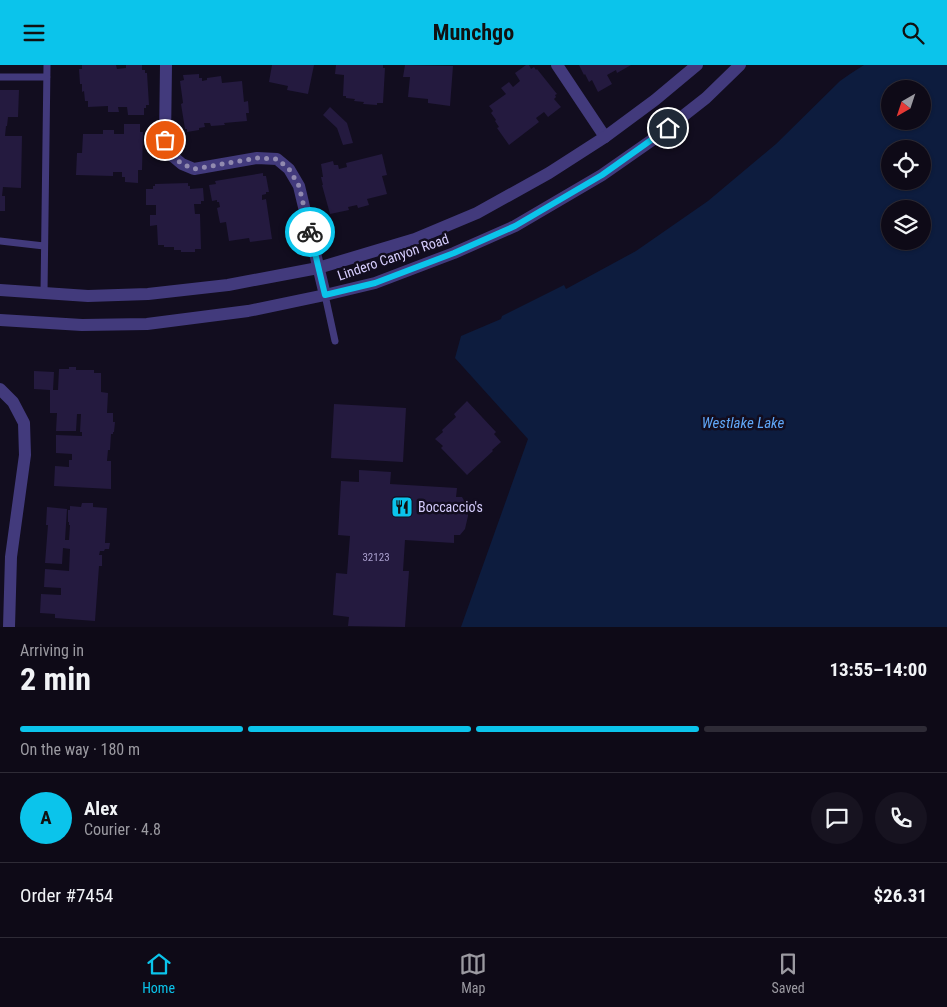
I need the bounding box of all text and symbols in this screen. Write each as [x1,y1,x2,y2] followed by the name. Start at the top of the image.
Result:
[20,19,48,47] icon: menu
[899,19,927,47] icon: search
[433,20,514,45] text: Munchgo
[881,80,931,130] north arrow
[881,80,931,250] map controls
[647,107,689,149] pin
[654,114,682,142] icon: home
[144,119,186,161] pin
[151,126,179,154] icon: bag
[881,140,931,190] button: locate
[881,200,931,250] button: layers
[285,207,335,257] courier
[296,218,324,246] icon: bike
[335,230,451,284] street label: Lindero Canyon Road
[702,414,785,432] water label: Westlake Lake
[390,495,414,519] restaurant icon: Boccaccio's
[418,499,483,515] place label: Boccaccio's
[362,551,390,564] house number: 32123
[20,641,84,660] text: Arriving in
[829,658,927,681] text: 13:55–14:00
[20,660,91,698] text: 2 min
[20,740,140,759] text: On the way · 180 m
[811,792,863,844] button: chat
[875,792,927,844] button: phone
[84,797,118,820] text: Alex
[40,806,52,829] text: A
[84,820,161,839] text: Courier · 4.8
[20,884,113,907] text: Order #7454
[873,884,927,907] text: $26.31
[142,950,175,996] tab: Home
[459,950,487,996] tab: Map
[772,950,805,996] tab: Saved

